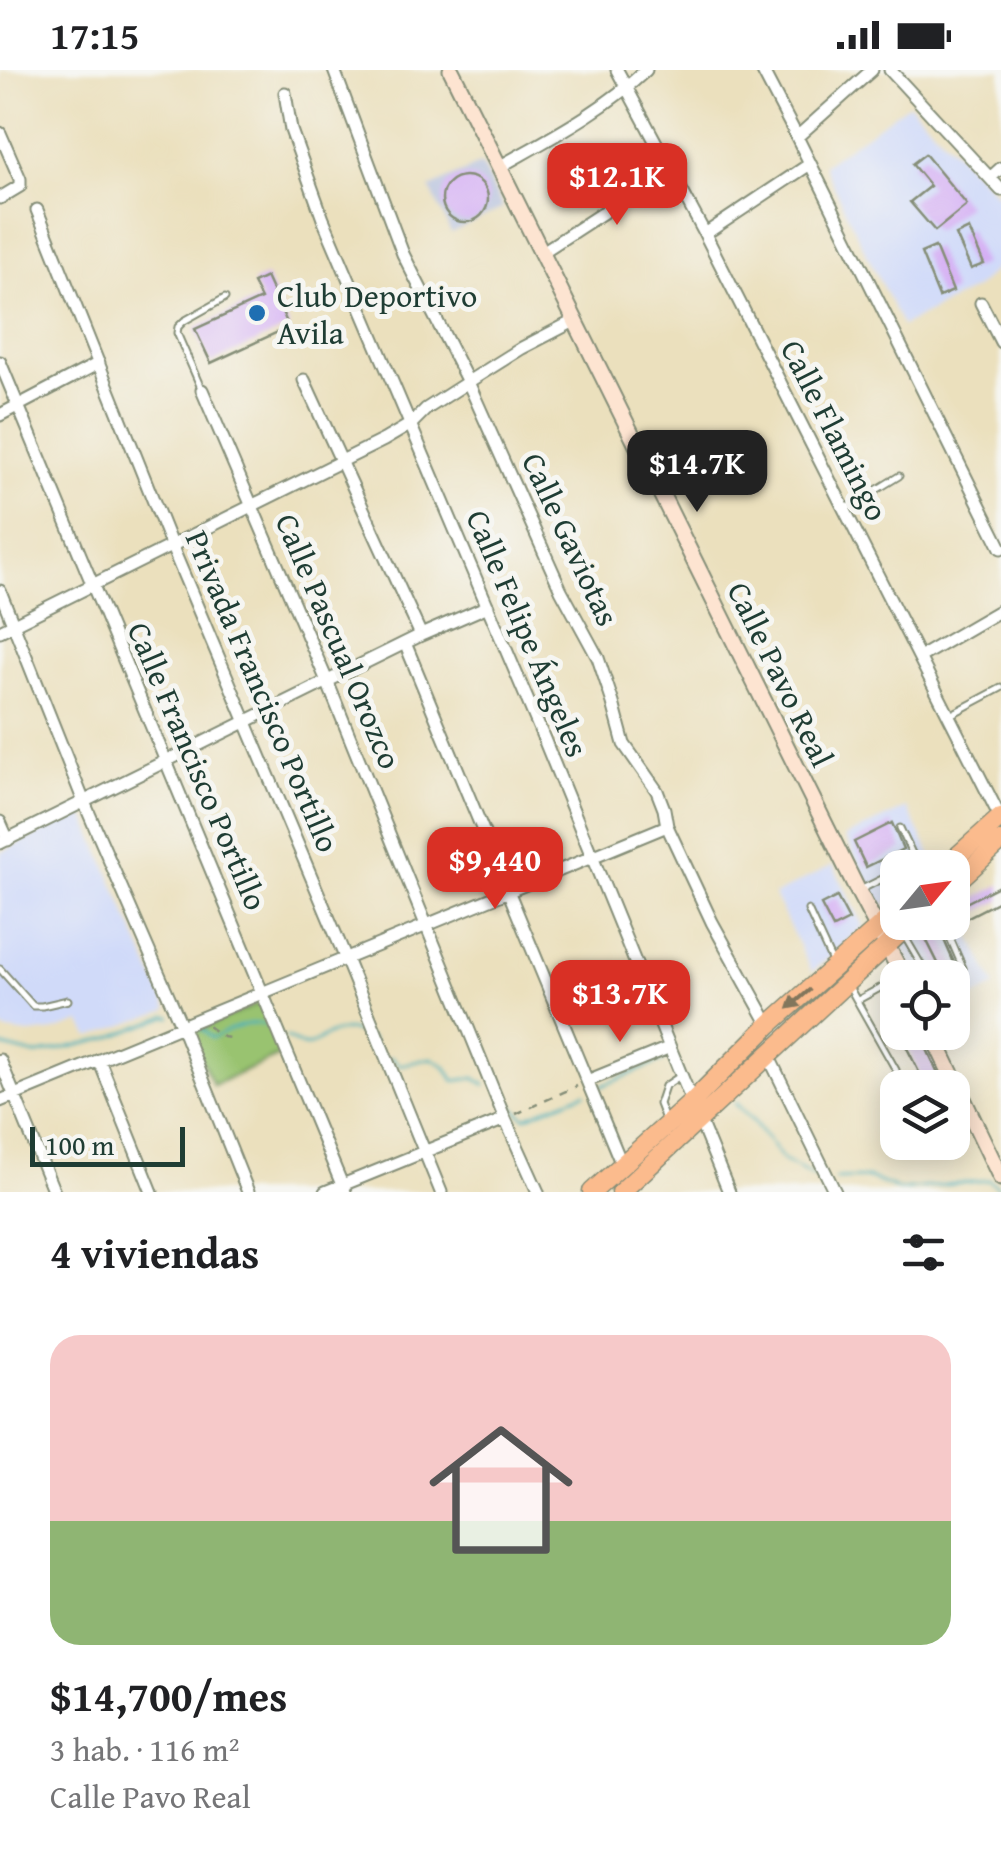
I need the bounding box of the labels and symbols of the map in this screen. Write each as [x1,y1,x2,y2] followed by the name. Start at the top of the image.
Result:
[536,143,698,228] pin: $12.1K
[277,272,477,356] place label: Club Deportivo Avila
[246,302,268,324] marker: Club Deportivo Avila
[769,331,901,529] street label: Calle Flamingo
[616,430,778,515] pin: $14.7K
[510,445,632,633] street label: Calle Gaviotas
[455,502,601,764] street label: Calle Felipe Ángeles
[264,506,414,776] street label: Calle Pascual Orozco
[174,523,352,859] street label: Privada Francisco Portillo
[716,574,846,774] street label: Calle Pavo Real
[116,615,280,917] street label: Calle Francisco Portillo
[414,827,576,912] pin: $9,440
[880,850,970,940] north arrow
[539,960,701,1045] pin: $13.7K
[787,987,812,1009] one-way arrow
[30,1122,185,1166] scale bar

